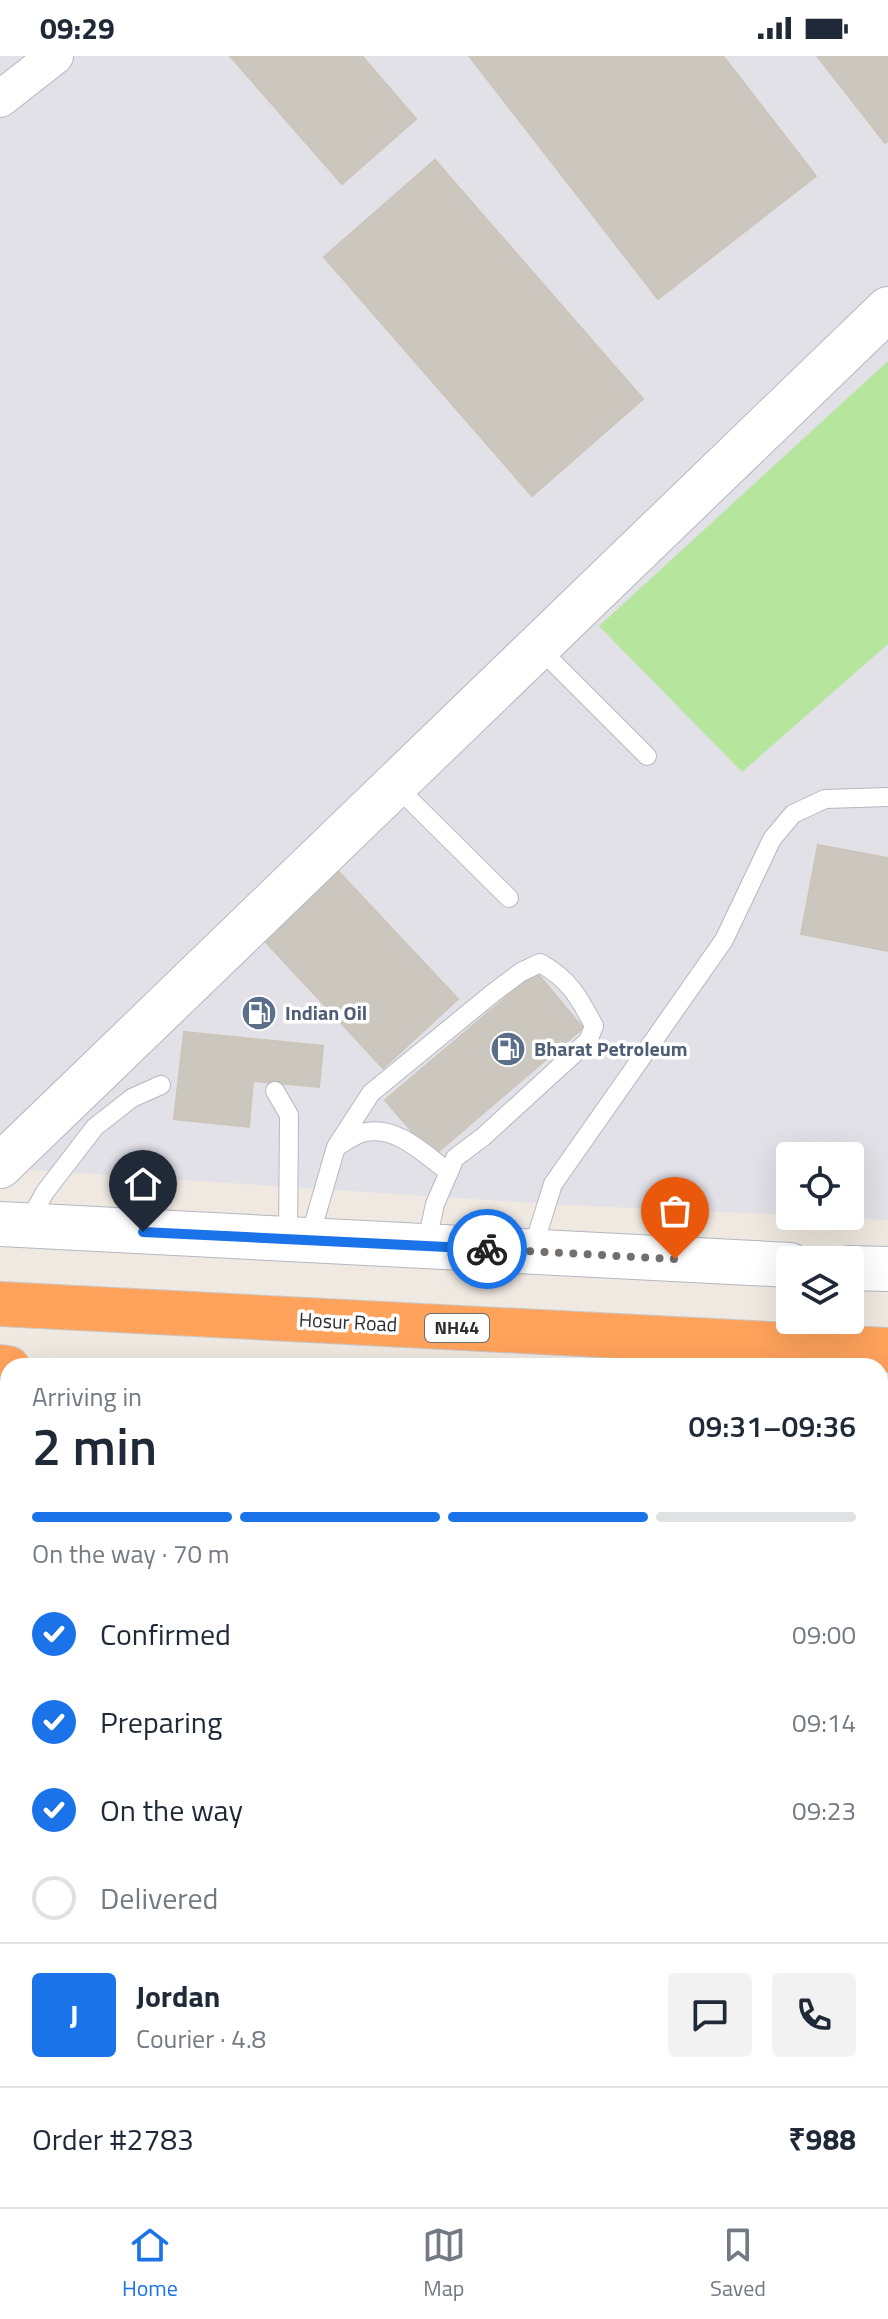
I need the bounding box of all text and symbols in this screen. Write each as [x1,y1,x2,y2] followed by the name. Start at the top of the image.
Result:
[40,5,115,51] text: 09:29
[240,994,278,1032] fuel station icon: Indian Oil
[285,997,367,1028] place label: Indian Oil
[489,1030,527,1068] fuel station icon: Bharat Petroleum
[534,1033,688,1064] place label: Bharat Petroleum
[776,1142,864,1334] map controls
[776,1142,864,1230] button: locate
[109,1150,177,1232] pin
[121,1162,165,1206] icon: home
[641,1177,709,1259] pin
[653,1189,697,1233] icon: bag
[447,1209,527,1289] courier
[465,1227,509,1271] icon: bike
[776,1246,864,1334] button: layers
[298,1303,398,1340] street label: Hosur Road
[425,1314,489,1342] road number: NH44
[32,1377,142,1416] text: Arriving in
[689,1403,856,1449] text: 09:31–09:36
[32,1406,157,1485] text: 2 min
[32,1534,230,1573] text: On the way · 70 m
[100,1611,231,1657] text: Confirmed
[32,1612,76,1656] icon: check
[792,1615,856,1654] text: 09:00
[100,1699,222,1745] text: Preparing
[32,1700,76,1744] icon: check
[792,1703,856,1742] text: 09:14
[100,1787,243,1833] text: On the way
[32,1788,76,1832] icon: check
[792,1791,856,1830] text: 09:23
[100,1875,218,1921] text: Delivered
[136,1973,220,2019] text: Jordan
[668,1973,752,2057] button: chat
[772,1973,856,2057] button: phone
[69,1992,79,2038] text: J
[136,2019,266,2058] text: Courier · 4.8
[32,2116,194,2162] text: Order #2783
[788,2116,856,2162] text: ₹988
[122,2223,178,2305] tab: Home
[422,2223,466,2305] tab: Map
[710,2223,766,2305] tab: Saved

